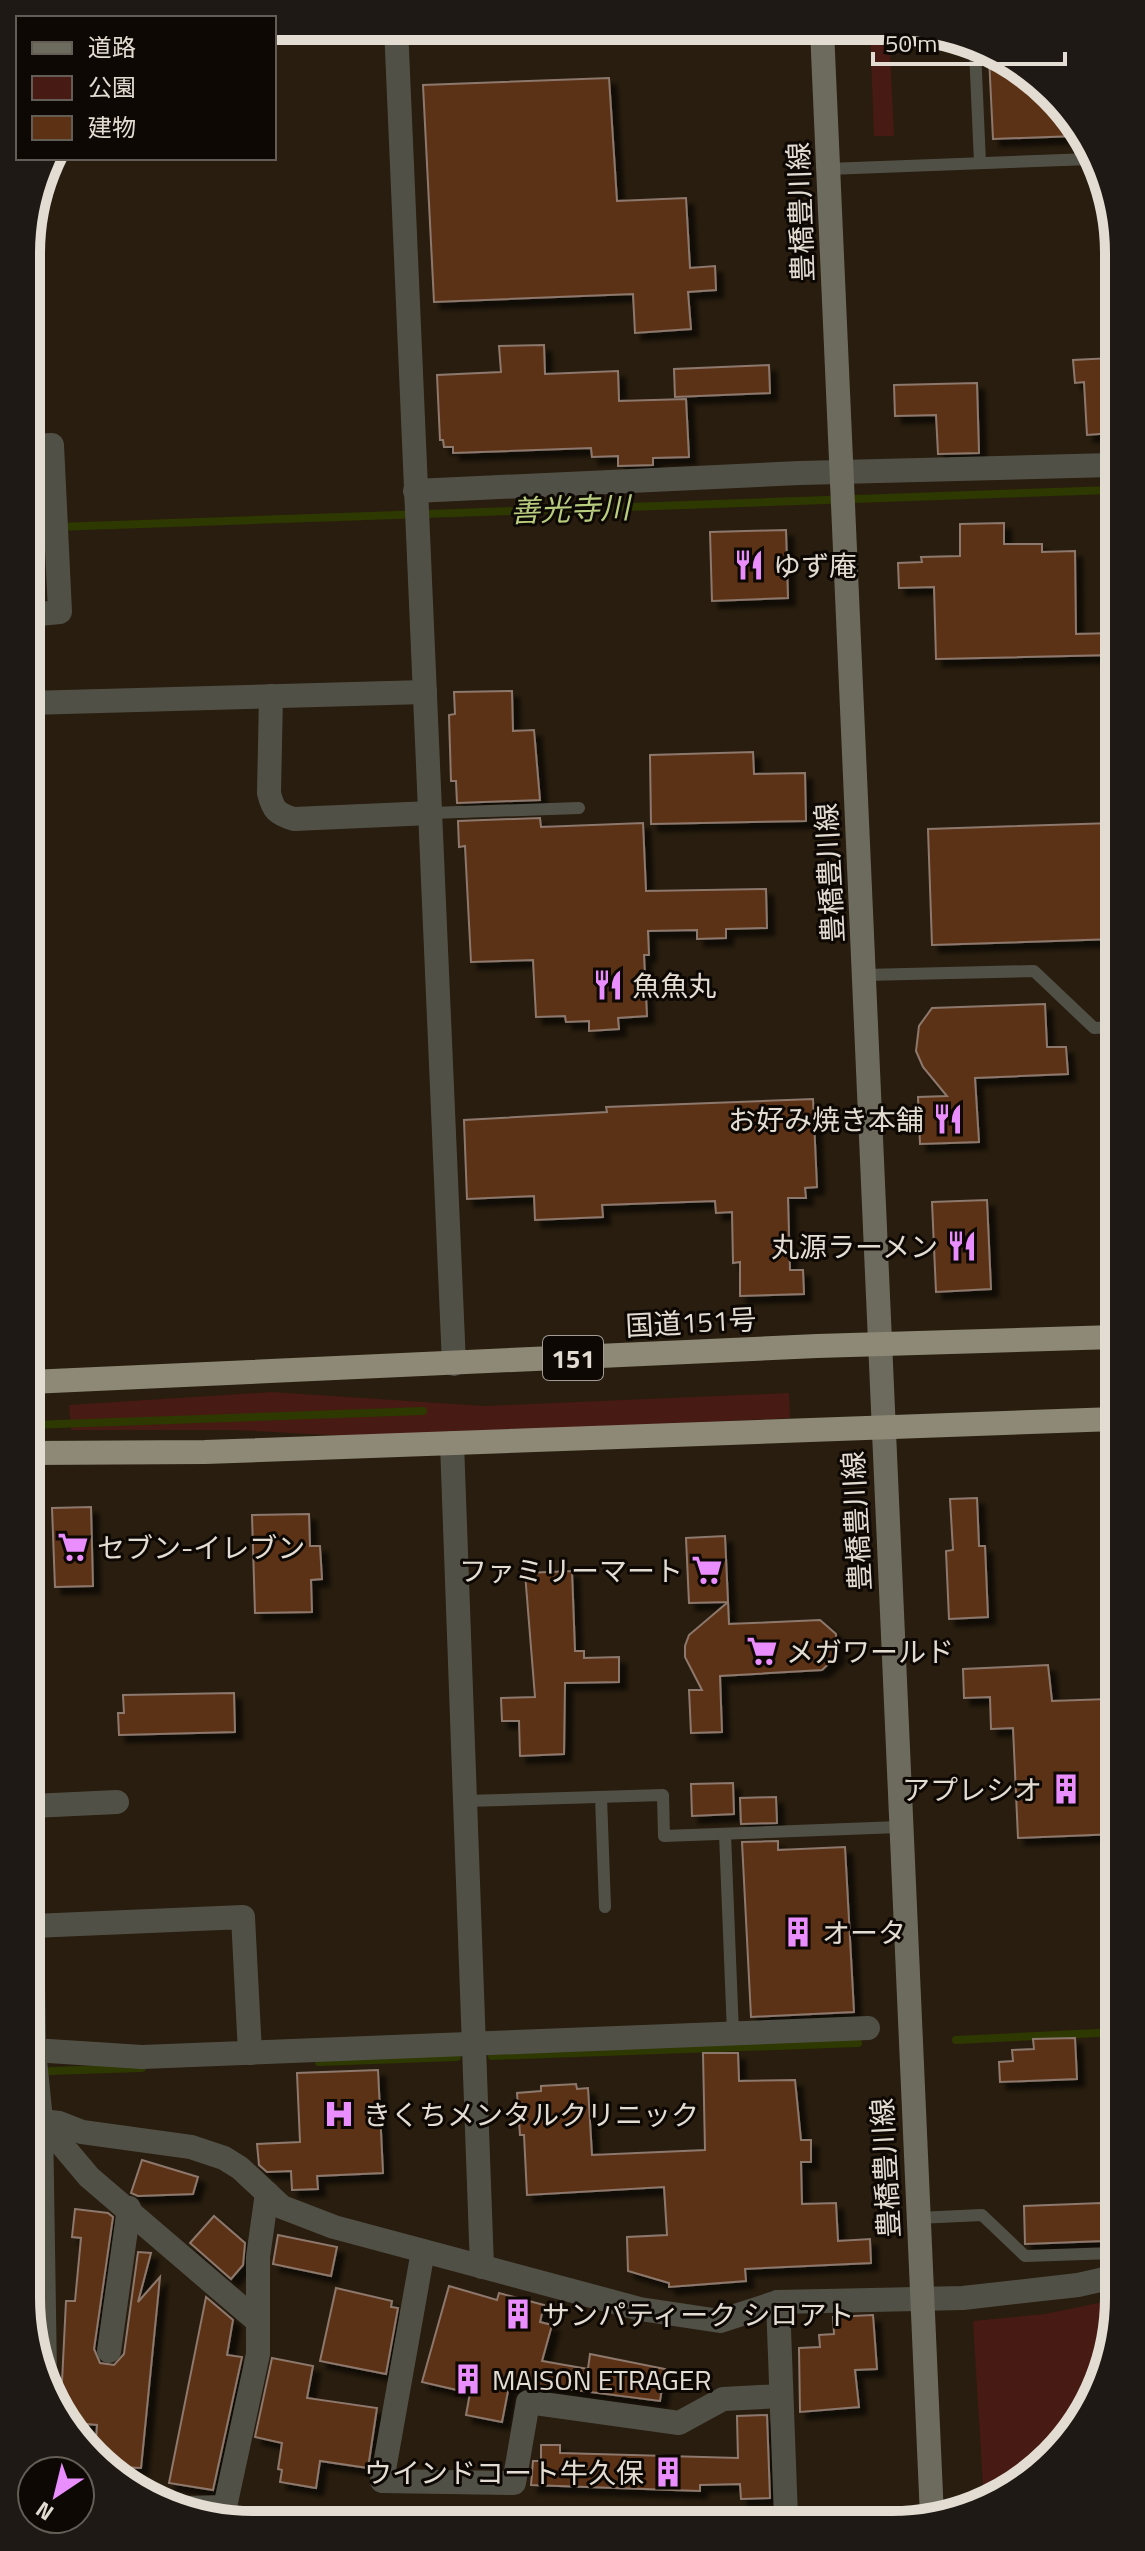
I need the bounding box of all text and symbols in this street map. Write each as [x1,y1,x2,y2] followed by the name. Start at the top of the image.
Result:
[16,16,276,160] legend
[873,16,1065,66] scale bar
[885,25,937,61] text: 50 m
[88,29,136,65] text: 道路
[88,69,136,105] text: 公園
[88,109,136,145] text: 建物
[776,141,824,283] street label: 豊橋豊川線
[509,484,634,534] water label: 善光寺川
[773,544,857,587] place label: ゆず庵
[732,548,766,582] restaurant icon: ゆず庵
[804,802,854,944] street label: 豊橋豊川線
[632,964,716,1007] place label: 魚魚丸
[591,968,625,1002] restaurant icon: 魚魚丸
[728,1098,924,1141] place label: お好み焼き本舗
[931,1102,965,1136] restaurant icon: お好み焼き本舗
[771,1225,938,1268] place label: 丸源ラーメン
[945,1229,979,1263] restaurant icon: 丸源ラーメン
[624,1297,758,1347] street label: 国道151号
[543,1336,603,1380] road number: 151
[831,1450,881,1592] street label: 豊橋豊川線
[97,1526,305,1569] place label: セブン-イレブン
[56,1530,90,1564] supermarket icon: セブン-イレブン
[459,1549,683,1592] place label: ファミリーマート
[690,1553,724,1587] supermarket icon: ファミリーマート
[786,1630,954,1673] place label: メガワールド
[745,1634,779,1668] supermarket icon: メガワールド
[902,1768,1042,1811] place label: アプレシオ
[1049,1772,1083,1806] building icon: アプレシオ
[822,1911,906,1954] place label: オータ
[781,1915,815,1949] building icon: オータ
[363,2093,699,2136] place label: きくちメンタルクリニック
[322,2097,356,2131] hospital icon: きくちメンタルクリニック
[860,2097,910,2239] street label: 豊橋豊川線
[542,2293,854,2336] place label: サンパティーク シロアト
[501,2297,535,2331] building icon: サンパティーク シロアト
[492,2358,711,2401] place label: MAISON ETRAGER
[451,2362,485,2396] building icon: MAISON ETRAGER
[364,2451,644,2494] place label: ウインドコート牛久保
[16,2455,96,2535] north arrow
[651,2455,685,2489] building icon: ウインドコート牛久保
[29,2493,61,2530] text: N

